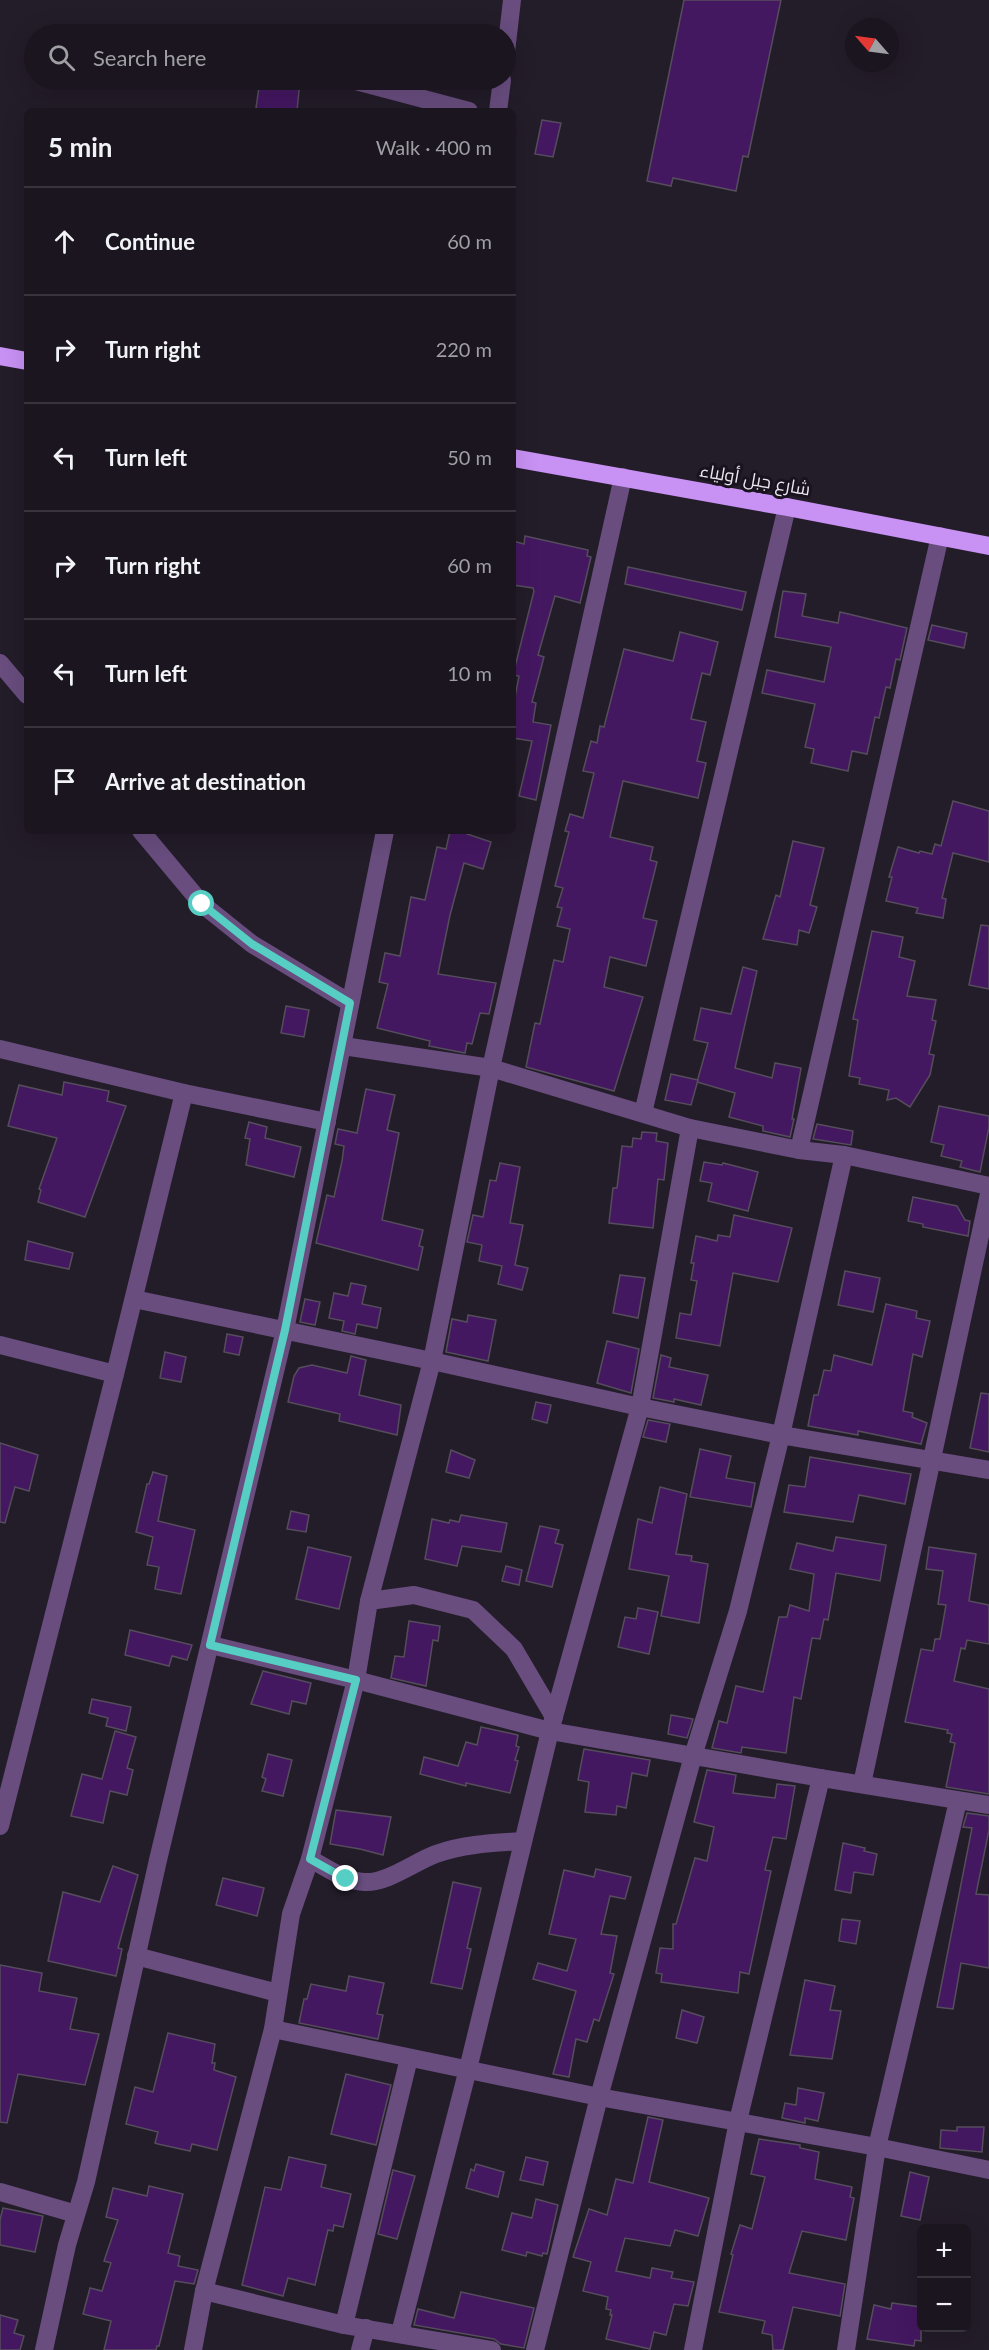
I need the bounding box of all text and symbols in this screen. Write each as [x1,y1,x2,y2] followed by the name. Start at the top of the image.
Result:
[845,18,899,72] north arrow
[24,24,516,90] search box
[45,41,78,74] icon: search
[93,44,206,71] text: Search here
[48,131,112,163] text: 5 min
[376,135,492,159] text: Walk · 400 m
[48,225,81,258] icon: ahead
[105,228,195,255] text: Continue
[447,229,492,253] text: 60 m
[48,333,81,366] icon: right
[105,336,200,363] text: Turn right
[436,337,492,361] text: 220 m
[48,441,81,474] icon: left
[105,444,187,471] text: Turn left
[447,445,492,469] text: 50 m
[698,458,812,502] street label: شارع جبل أولياء
[48,549,81,582] icon: right
[105,552,200,579] text: Turn right
[447,553,492,577] text: 60 m
[48,657,81,690] icon: left
[105,660,187,687] text: Turn left
[447,661,492,685] text: 10 m
[48,765,81,798] icon: arrive
[105,768,306,795] text: Arrive at destination
[188,890,214,916] route start
[332,1865,358,1891] route end
[917,2224,971,2332] map controls
[917,2224,971,2278] button: +
[917,2278,971,2332] button: −

